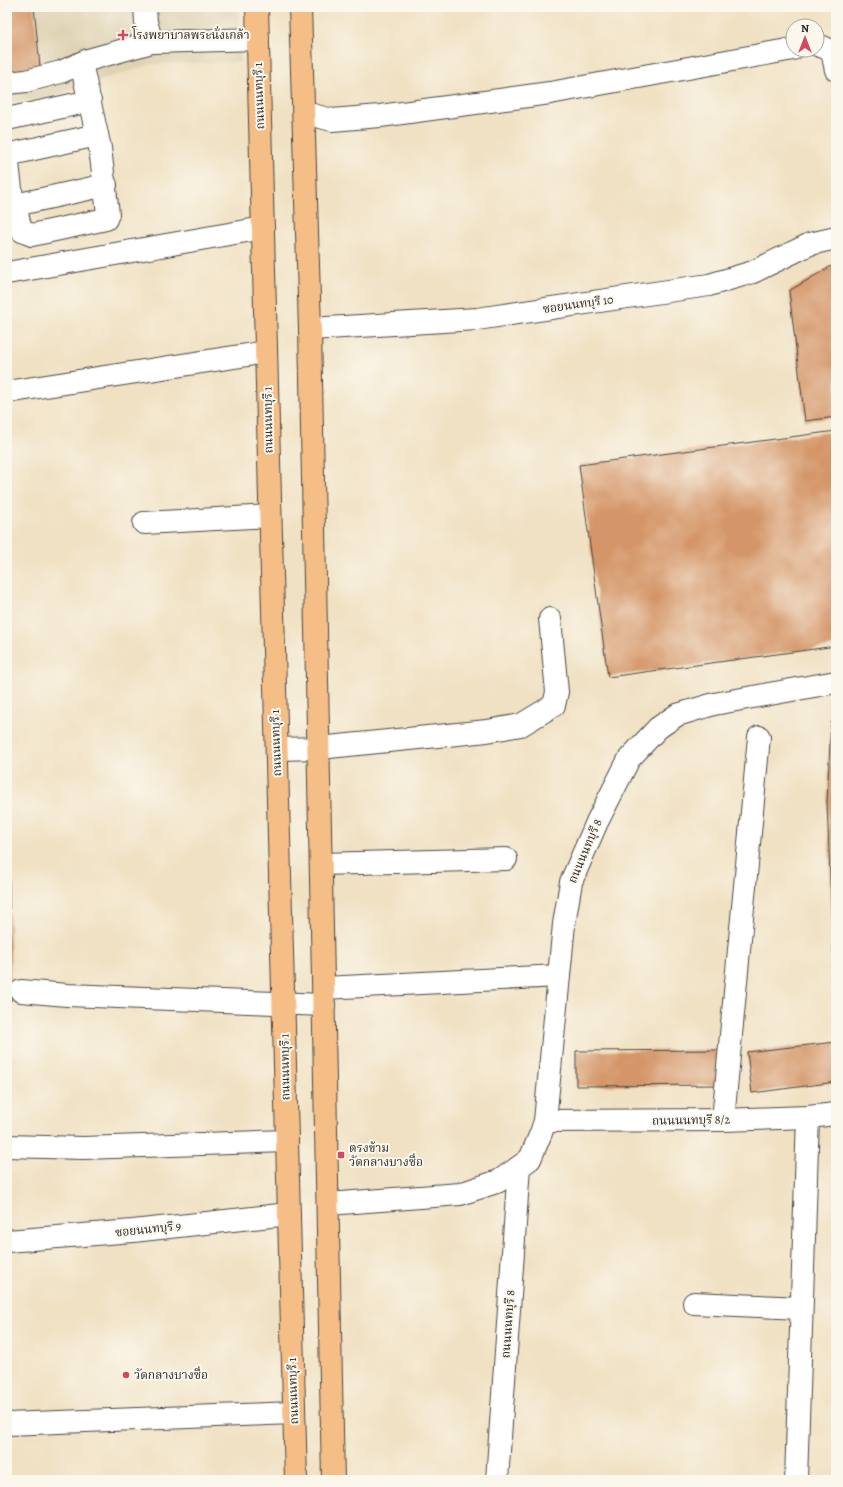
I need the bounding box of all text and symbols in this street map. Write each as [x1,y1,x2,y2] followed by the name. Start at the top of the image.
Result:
[785,18,825,58] north arrow
[801,21,809,36] text: N
[131,26,250,43] place label: โรงพยาบาลพระนั่งเกล้า
[117,29,129,41] marker: โรงพยาบาลพระนั่งเกล้า
[250,62,268,130] street label: ถนนนนทบุรี 1
[542,291,614,317] street label: ซอยนนทบุรี 10
[259,386,277,454] street label: ถนนนนทบุรี 1
[267,709,285,777] street label: ถนนนนทบุรี 1
[564,816,606,886] street label: ถนนนนทบุรี 8
[276,1033,294,1101] street label: ถนนนนทบุรี 1
[652,1111,730,1129] street label: ถนนนนทบุรี 8/2
[349,1140,423,1170] place label: ตรงข้าม วัดกลางบางซื่อ
[336,1150,346,1160] marker: ตรงข้าม วัดกลางบางซื่อ
[114,1218,182,1240] street label: ซอยนนทบุรี 9
[498,1289,518,1359] street label: ถนนนนทบุรี 8
[284,1357,302,1425] street label: ถนนนนทบุรี 1
[134,1366,208,1383] place label: วัดกลางบางซื่อ
[121,1370,131,1380] marker: วัดกลางบางซื่อ

